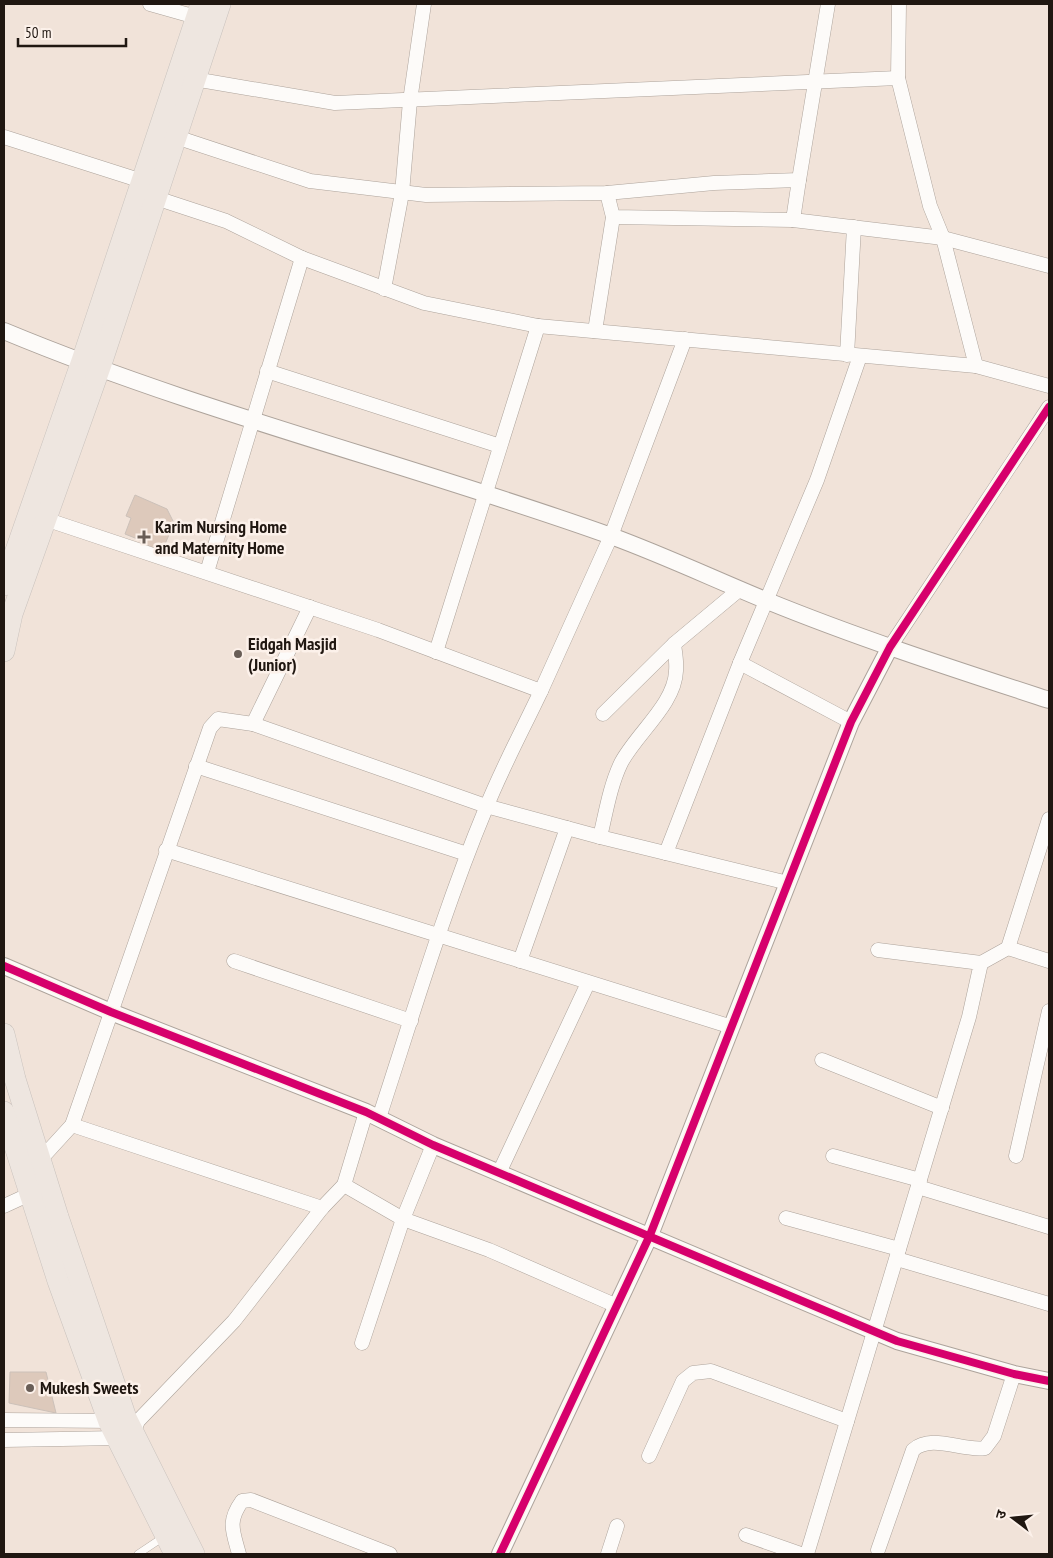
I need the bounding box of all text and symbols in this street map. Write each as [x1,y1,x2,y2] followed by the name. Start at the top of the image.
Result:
[18,15,125,47] scale bar
[25,23,51,42] text: 50 m
[155,515,287,559] place label: Karim Nursing Home and Maternity Home
[137,530,151,544] marker: Karim Nursing Home and Maternity Home
[248,632,337,676] place label: Eidgah Masjid (Junior)
[232,648,244,660] marker: Eidgah Masjid (Junior)
[40,1376,138,1399] place label: Mukesh Sweets
[24,1382,36,1394] marker: Mukesh Sweets
[988,1493,1038,1543] north arrow
[991,1507,1011,1521] text: उ

